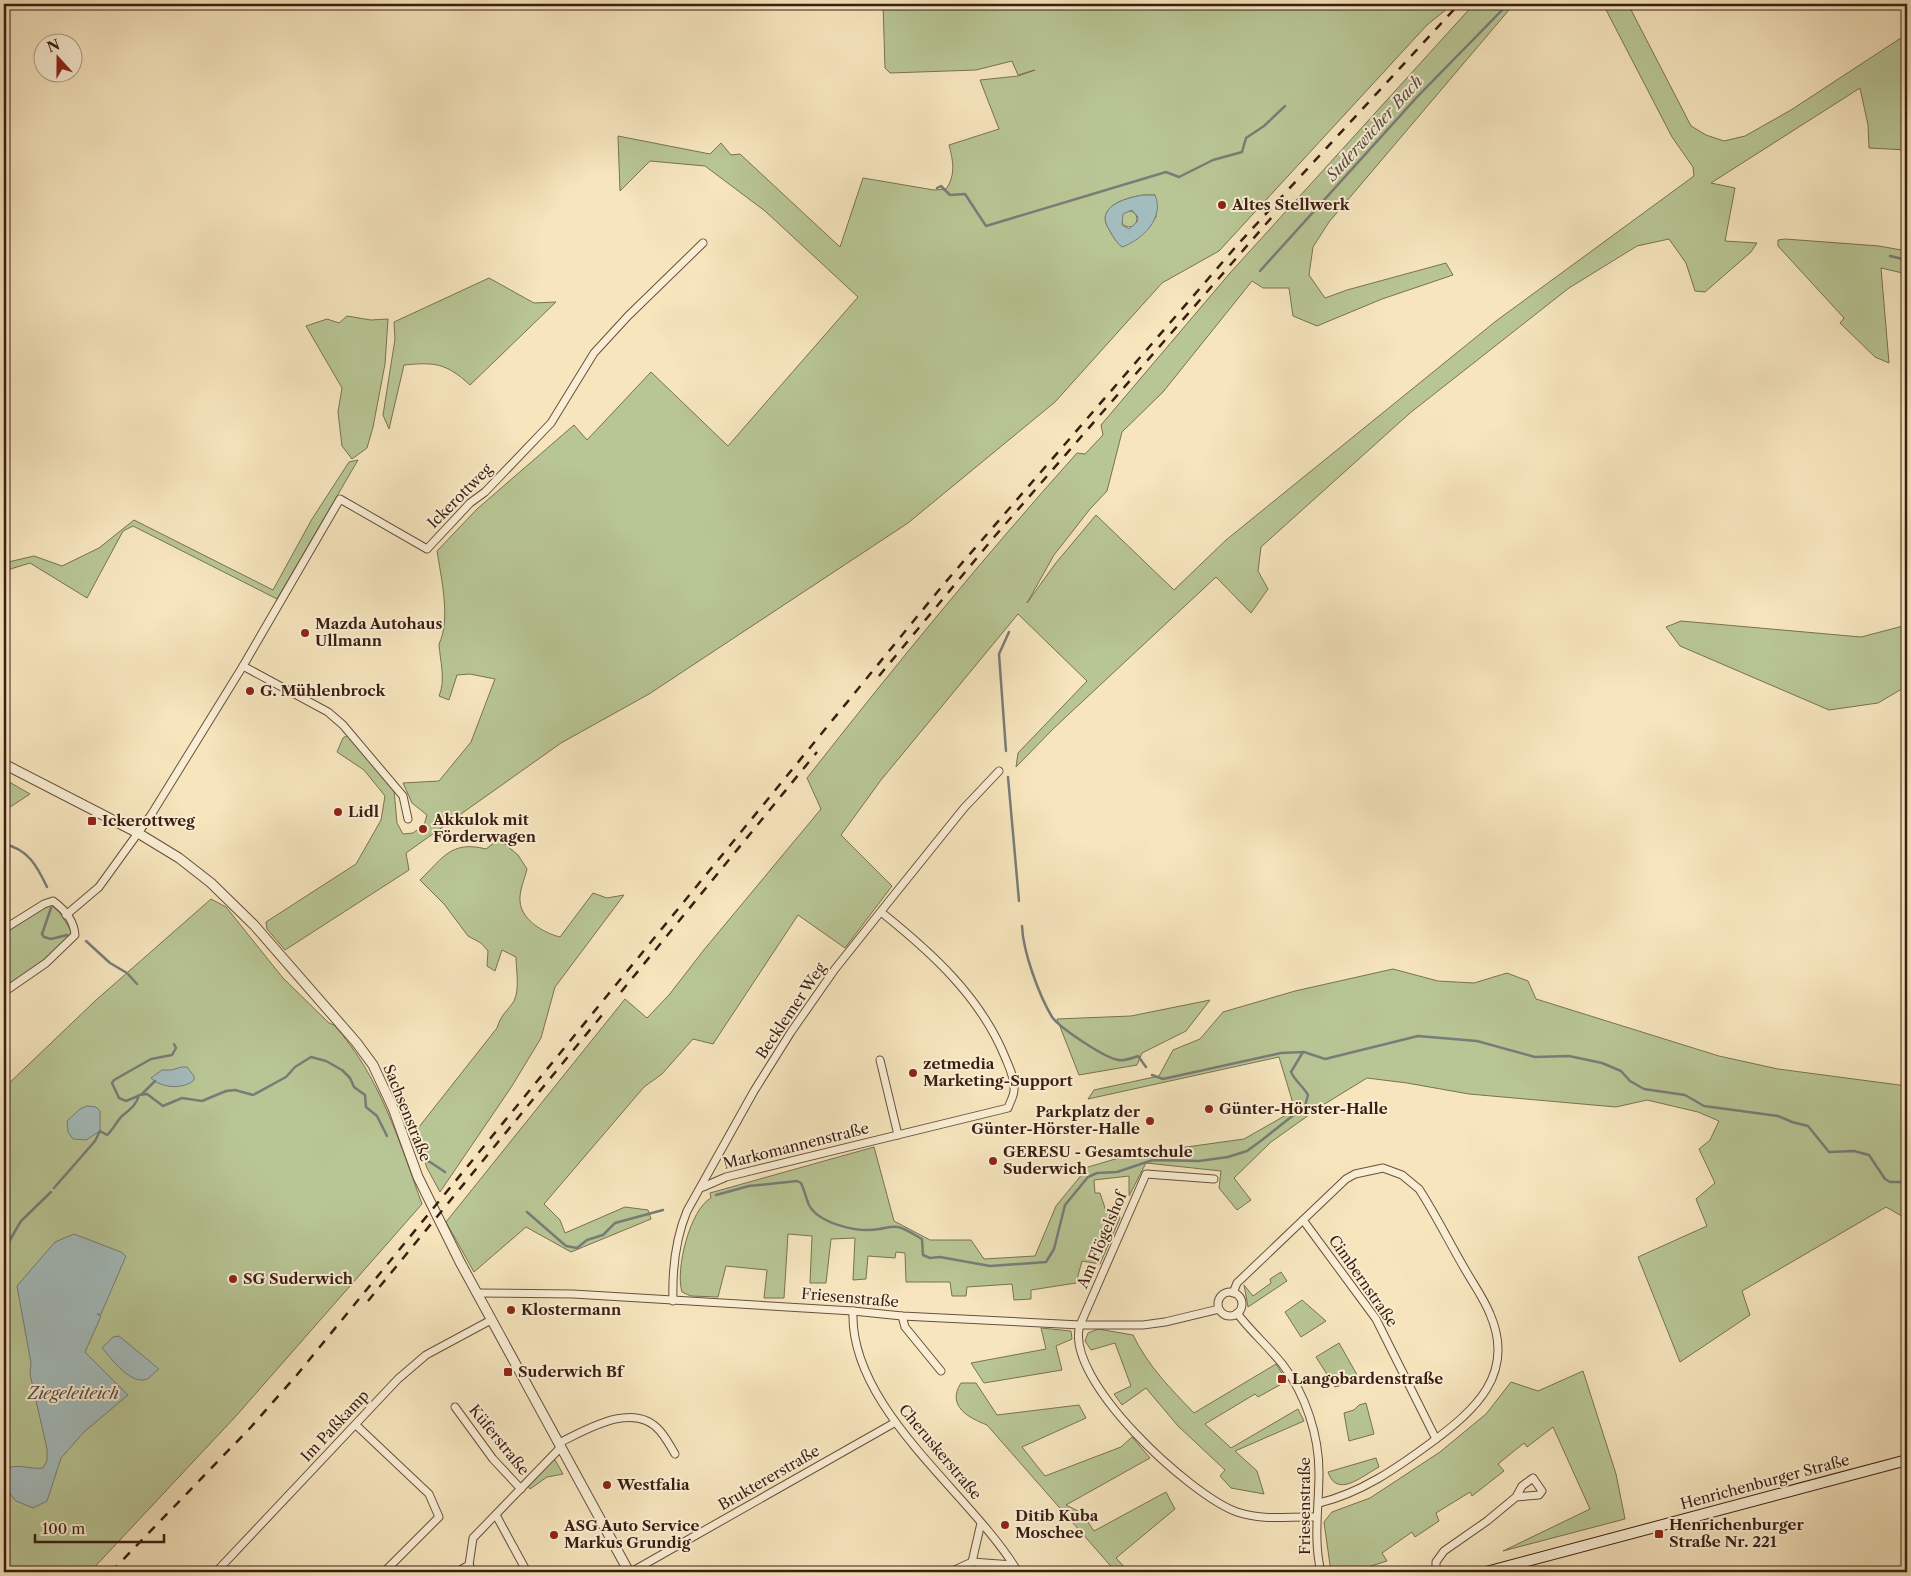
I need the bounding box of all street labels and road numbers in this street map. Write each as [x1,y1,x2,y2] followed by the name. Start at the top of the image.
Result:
[423,459,496,532] street label: Ickerottweg
[752,959,830,1062] street label: Becklemer Weg
[379,1061,436,1164] street label: Sachsenstraße
[721,1118,871,1173] street label: Markomannenstraße
[1072,1187,1131,1292] street label: Am Flögelshof
[1325,1231,1402,1330] street label: Cimbernstraße
[800,1284,900,1311] street label: Friesenstraße
[297,1386,373,1465] street label: Im Paßkamp
[895,1400,986,1503] street label: Cheruskerstraße
[465,1401,534,1479] street label: Küferstraße
[715,1441,823,1514] street label: Bruktererstraße
[1678,1450,1852,1513] street label: Henrichenburger Straße
[1295,1457,1314,1555] street label: Friesenstraße

